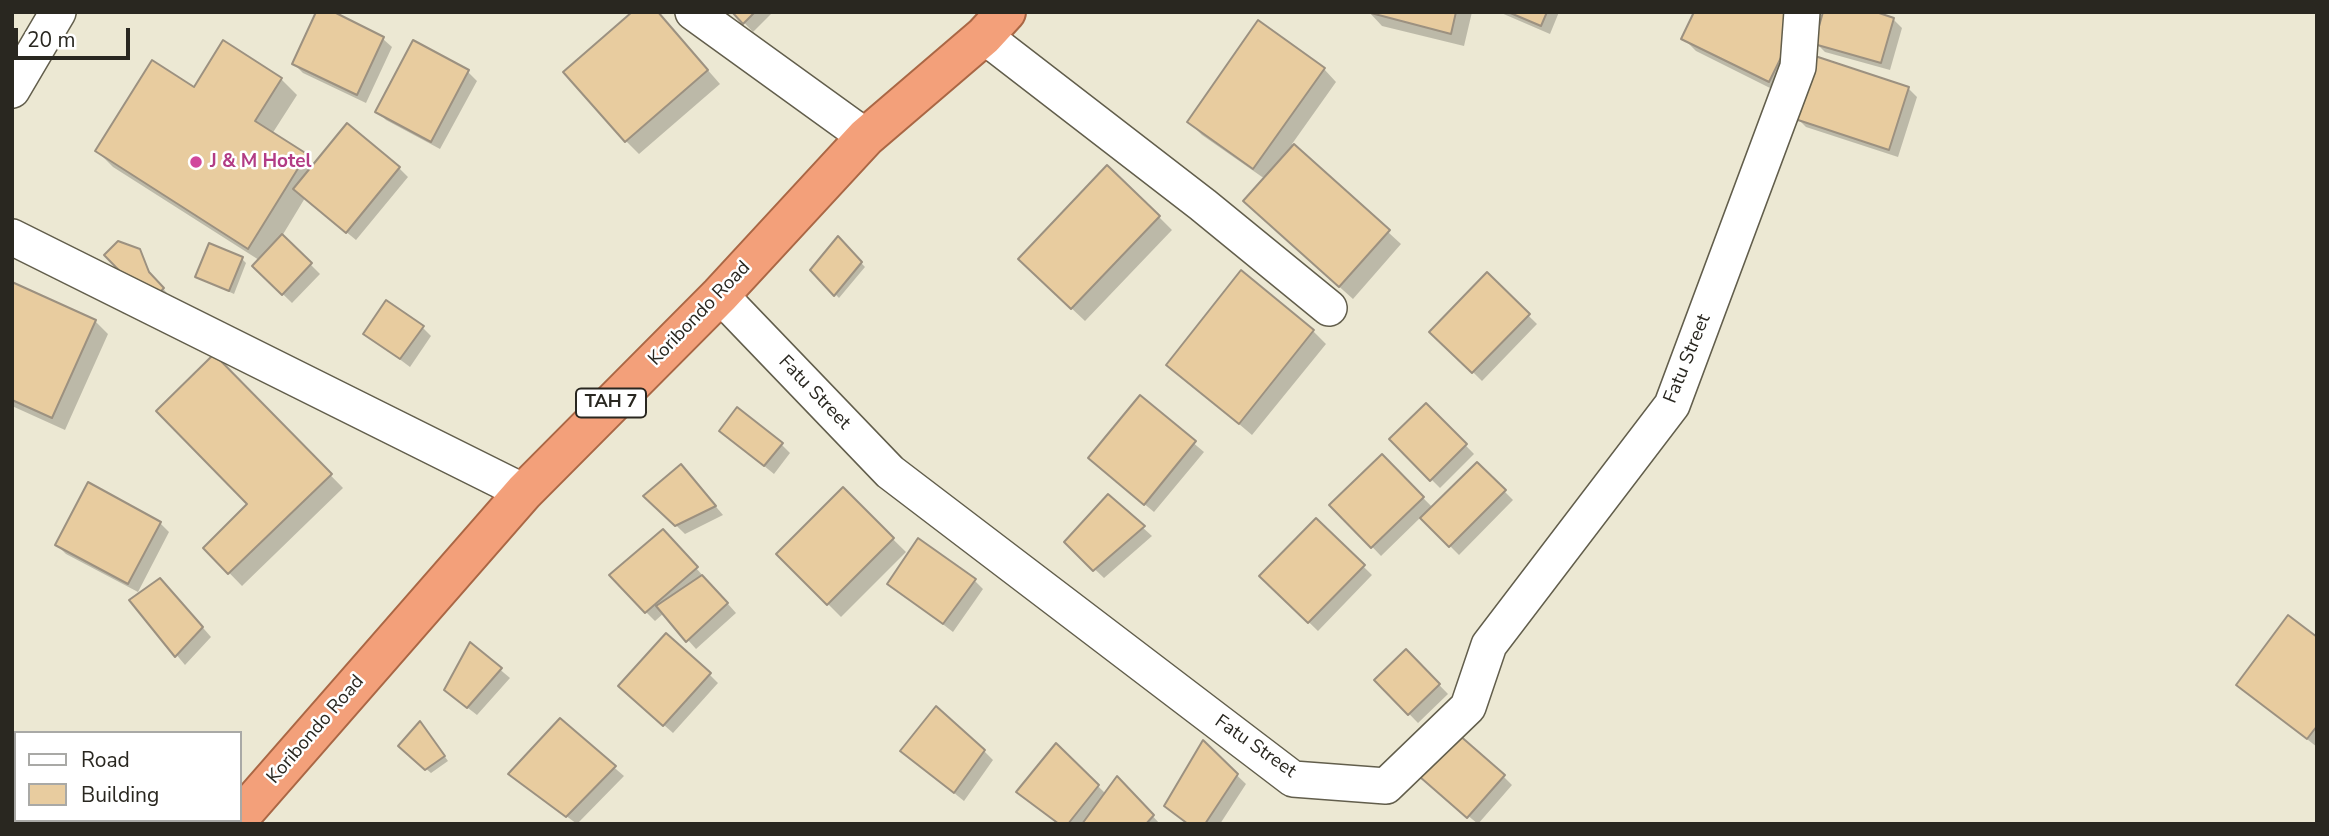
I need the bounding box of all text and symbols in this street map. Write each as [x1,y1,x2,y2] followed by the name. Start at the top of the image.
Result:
[18,14,133,58] scale bar
[27,26,76,54] text: 20 m
[210,151,312,173] place label: J & M Hotel
[188,154,204,170] marker: J & M Hotel
[644,257,756,371] street label: Koribondo Road
[1660,311,1716,407] street label: Fatu Street
[773,351,855,435] street label: Fatu Street
[576,388,646,418] road number: TAH 7
[263,671,369,789] street label: Koribondo Road
[1210,711,1300,783] street label: Fatu Street
[14,731,242,822] legend
[81,746,130,774] text: Road
[81,781,159,809] text: Building

